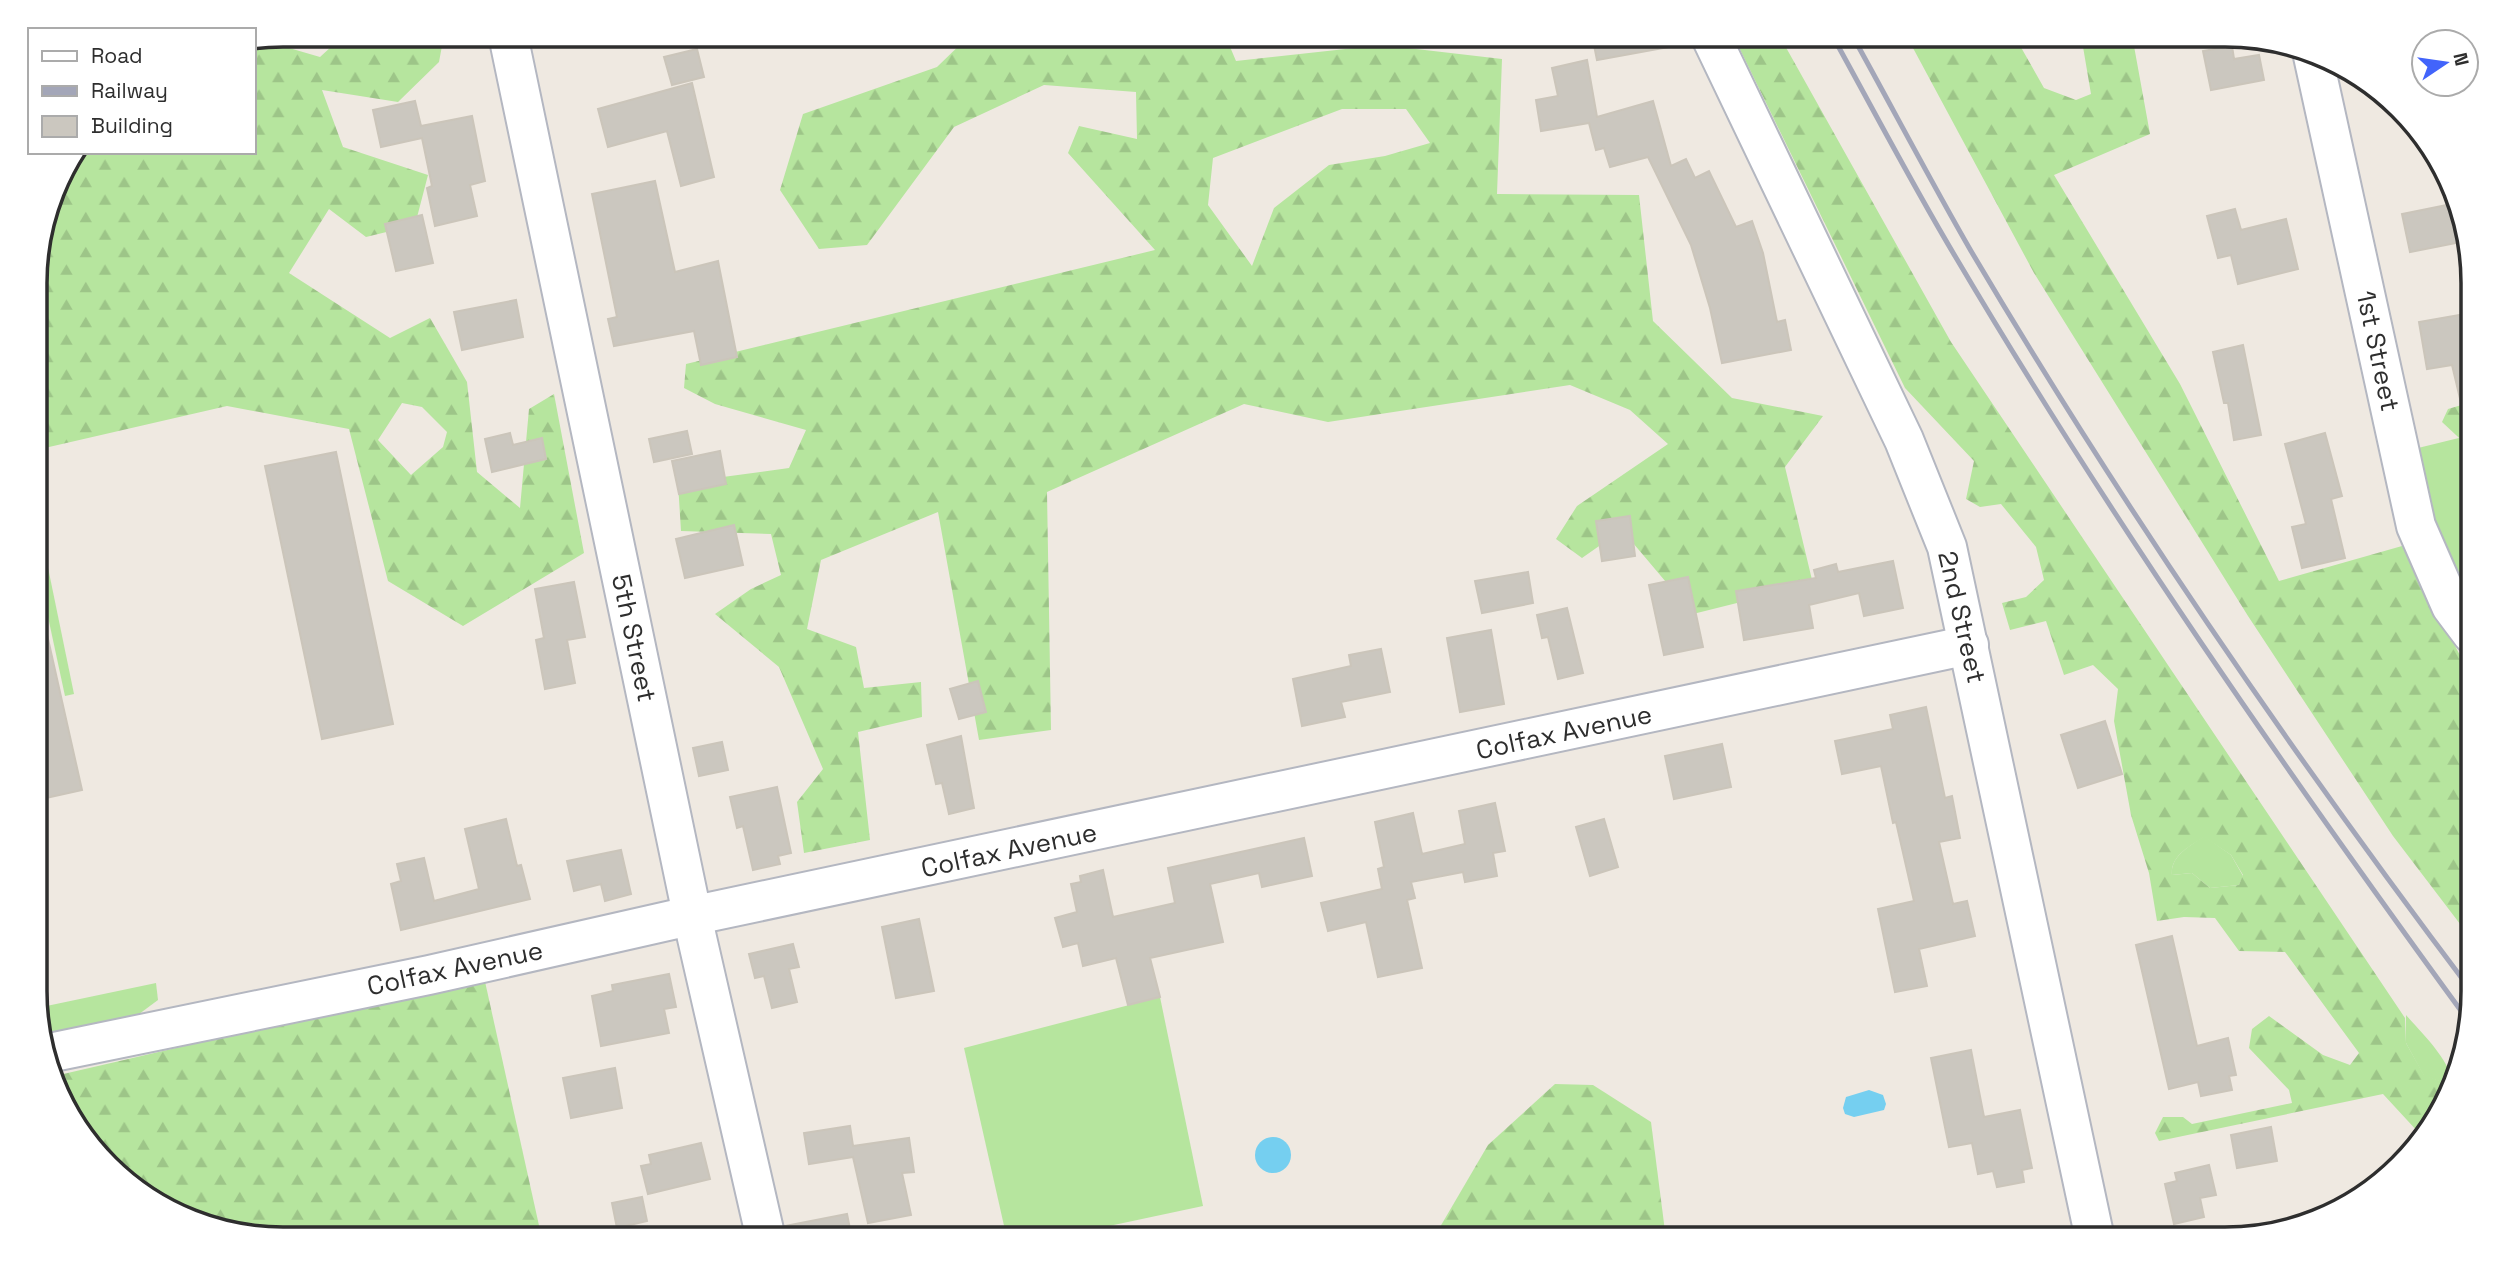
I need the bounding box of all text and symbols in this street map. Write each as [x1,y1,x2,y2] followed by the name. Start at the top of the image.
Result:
[28,28,256,154] legend
[2410,28,2480,98] north arrow
[91,42,143,69] text: Road
[2447,50,2475,68] text: N
[91,77,168,104] text: Railway
[91,112,173,139] text: Building
[2349,288,2407,414] street label: 1st Street
[1930,548,1994,686] street label: 2nd Street
[604,571,664,705] street label: 5th Street
[1473,697,1655,767] street label: Colfax Avenue
[918,815,1100,885] street label: Colfax Avenue
[364,933,546,1003] street label: Colfax Avenue

